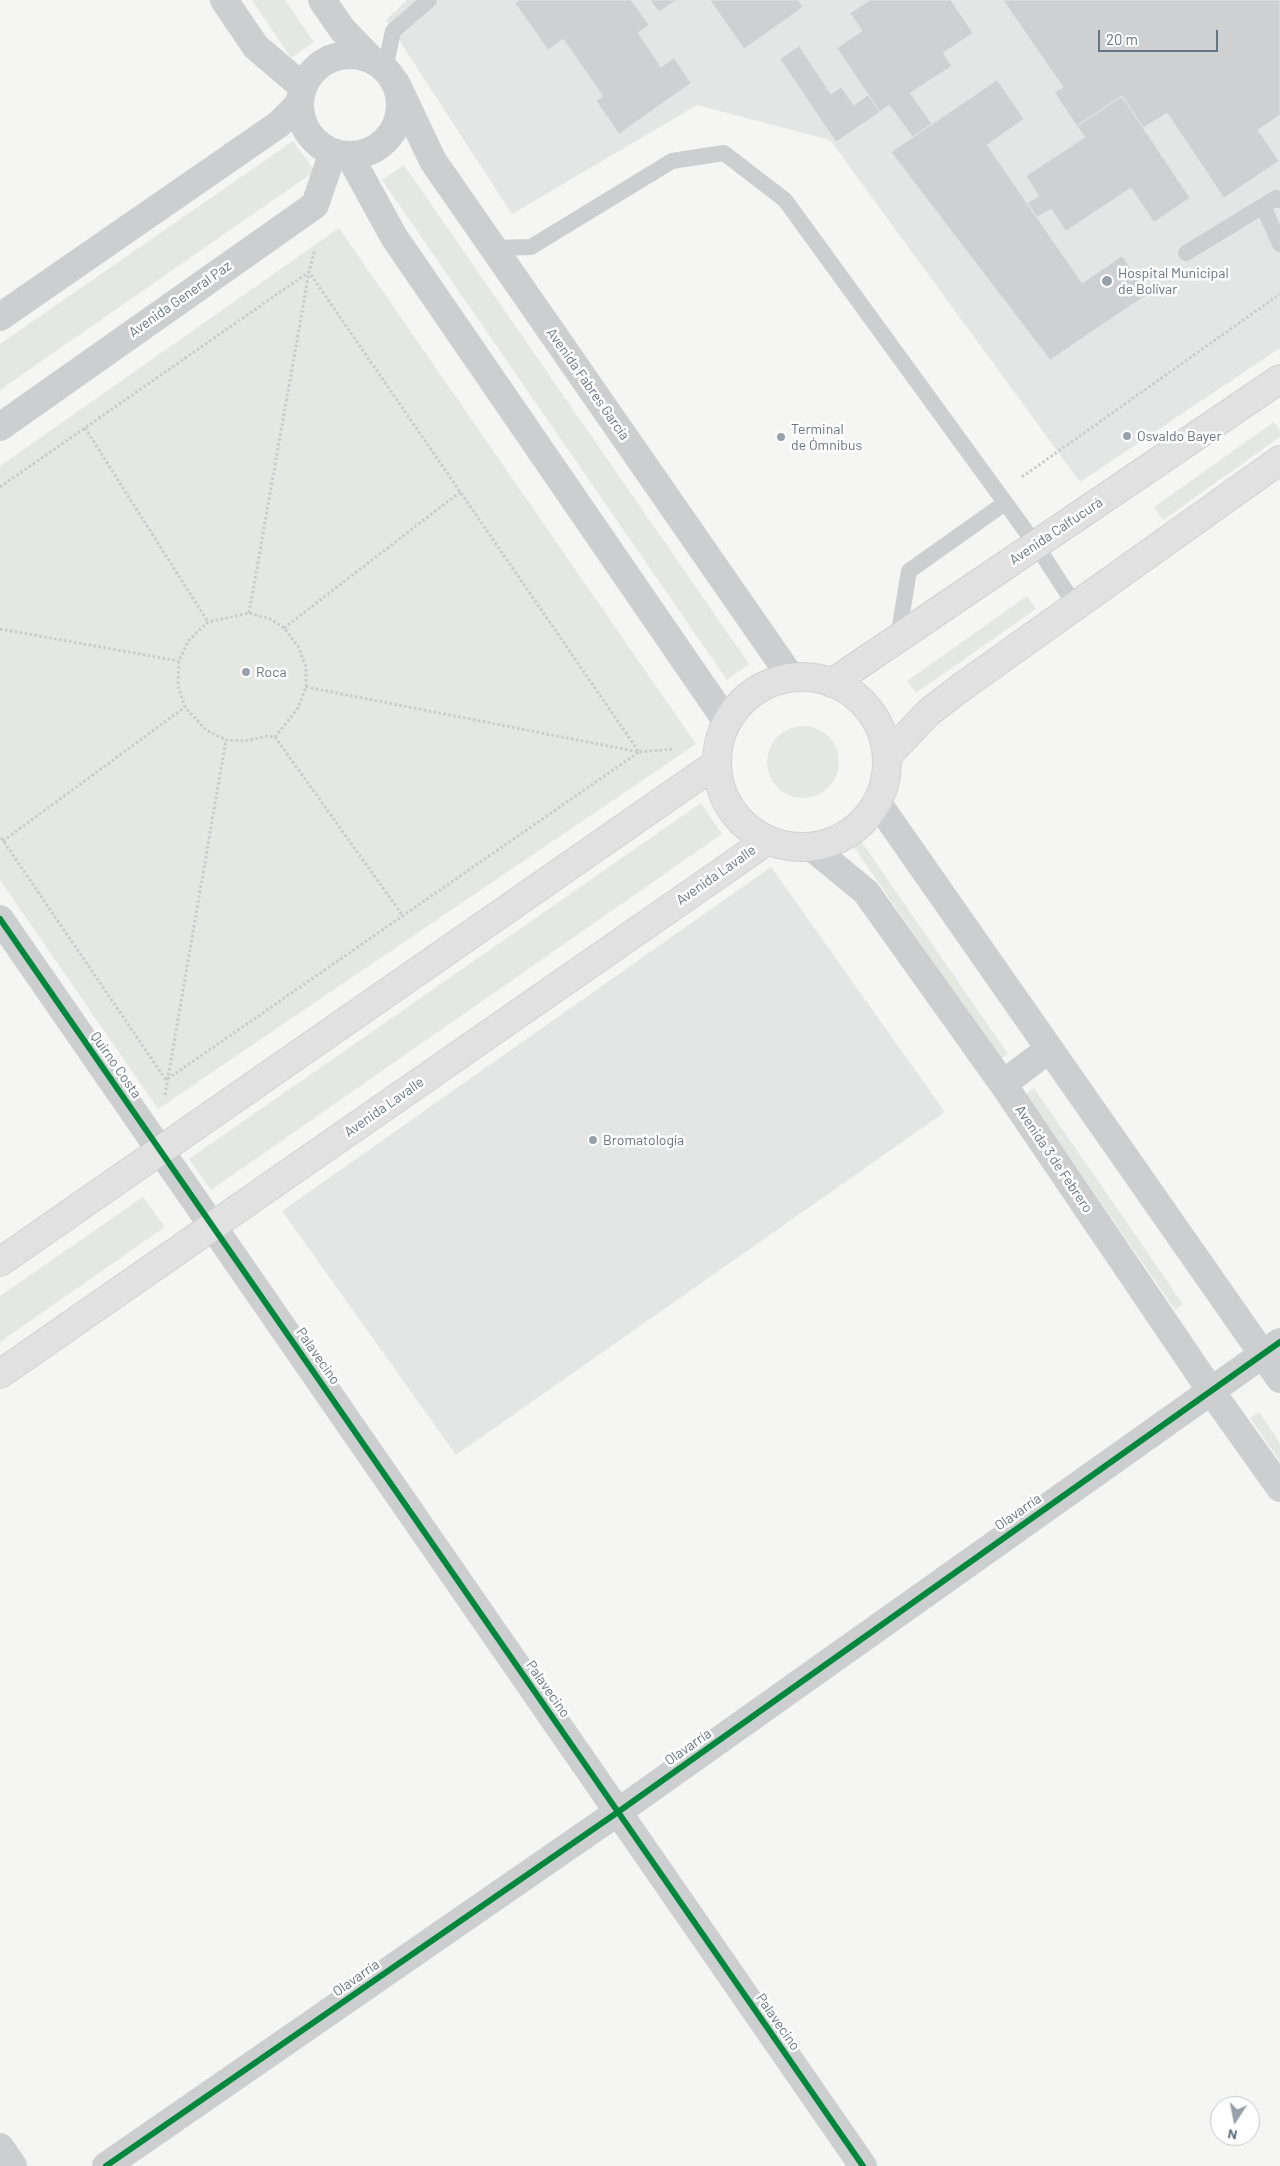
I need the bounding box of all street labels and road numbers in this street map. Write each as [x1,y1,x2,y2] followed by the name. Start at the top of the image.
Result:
[125,257,235,341] street label: Avenida General Paz
[543,325,633,443] street label: Avenida Fabres García
[1006,494,1106,568] street label: Avenida Calfucurá
[673,841,759,909] street label: Avenida Lavalle
[87,1029,145,1101] street label: Quirno Costa
[341,1073,427,1141] street label: Avenida Lavalle
[1012,1102,1096,1216] street label: Avenida 3 de Febrero
[292,1324,344,1388] street label: Palavecino
[991,1490,1045,1534] street label: Olavarría
[522,1657,574,1721] street label: Palavecino
[661,1725,715,1769] street label: Olavarría
[329,1956,383,2000] street label: Olavarría
[752,1990,804,2054] street label: Palavecino

